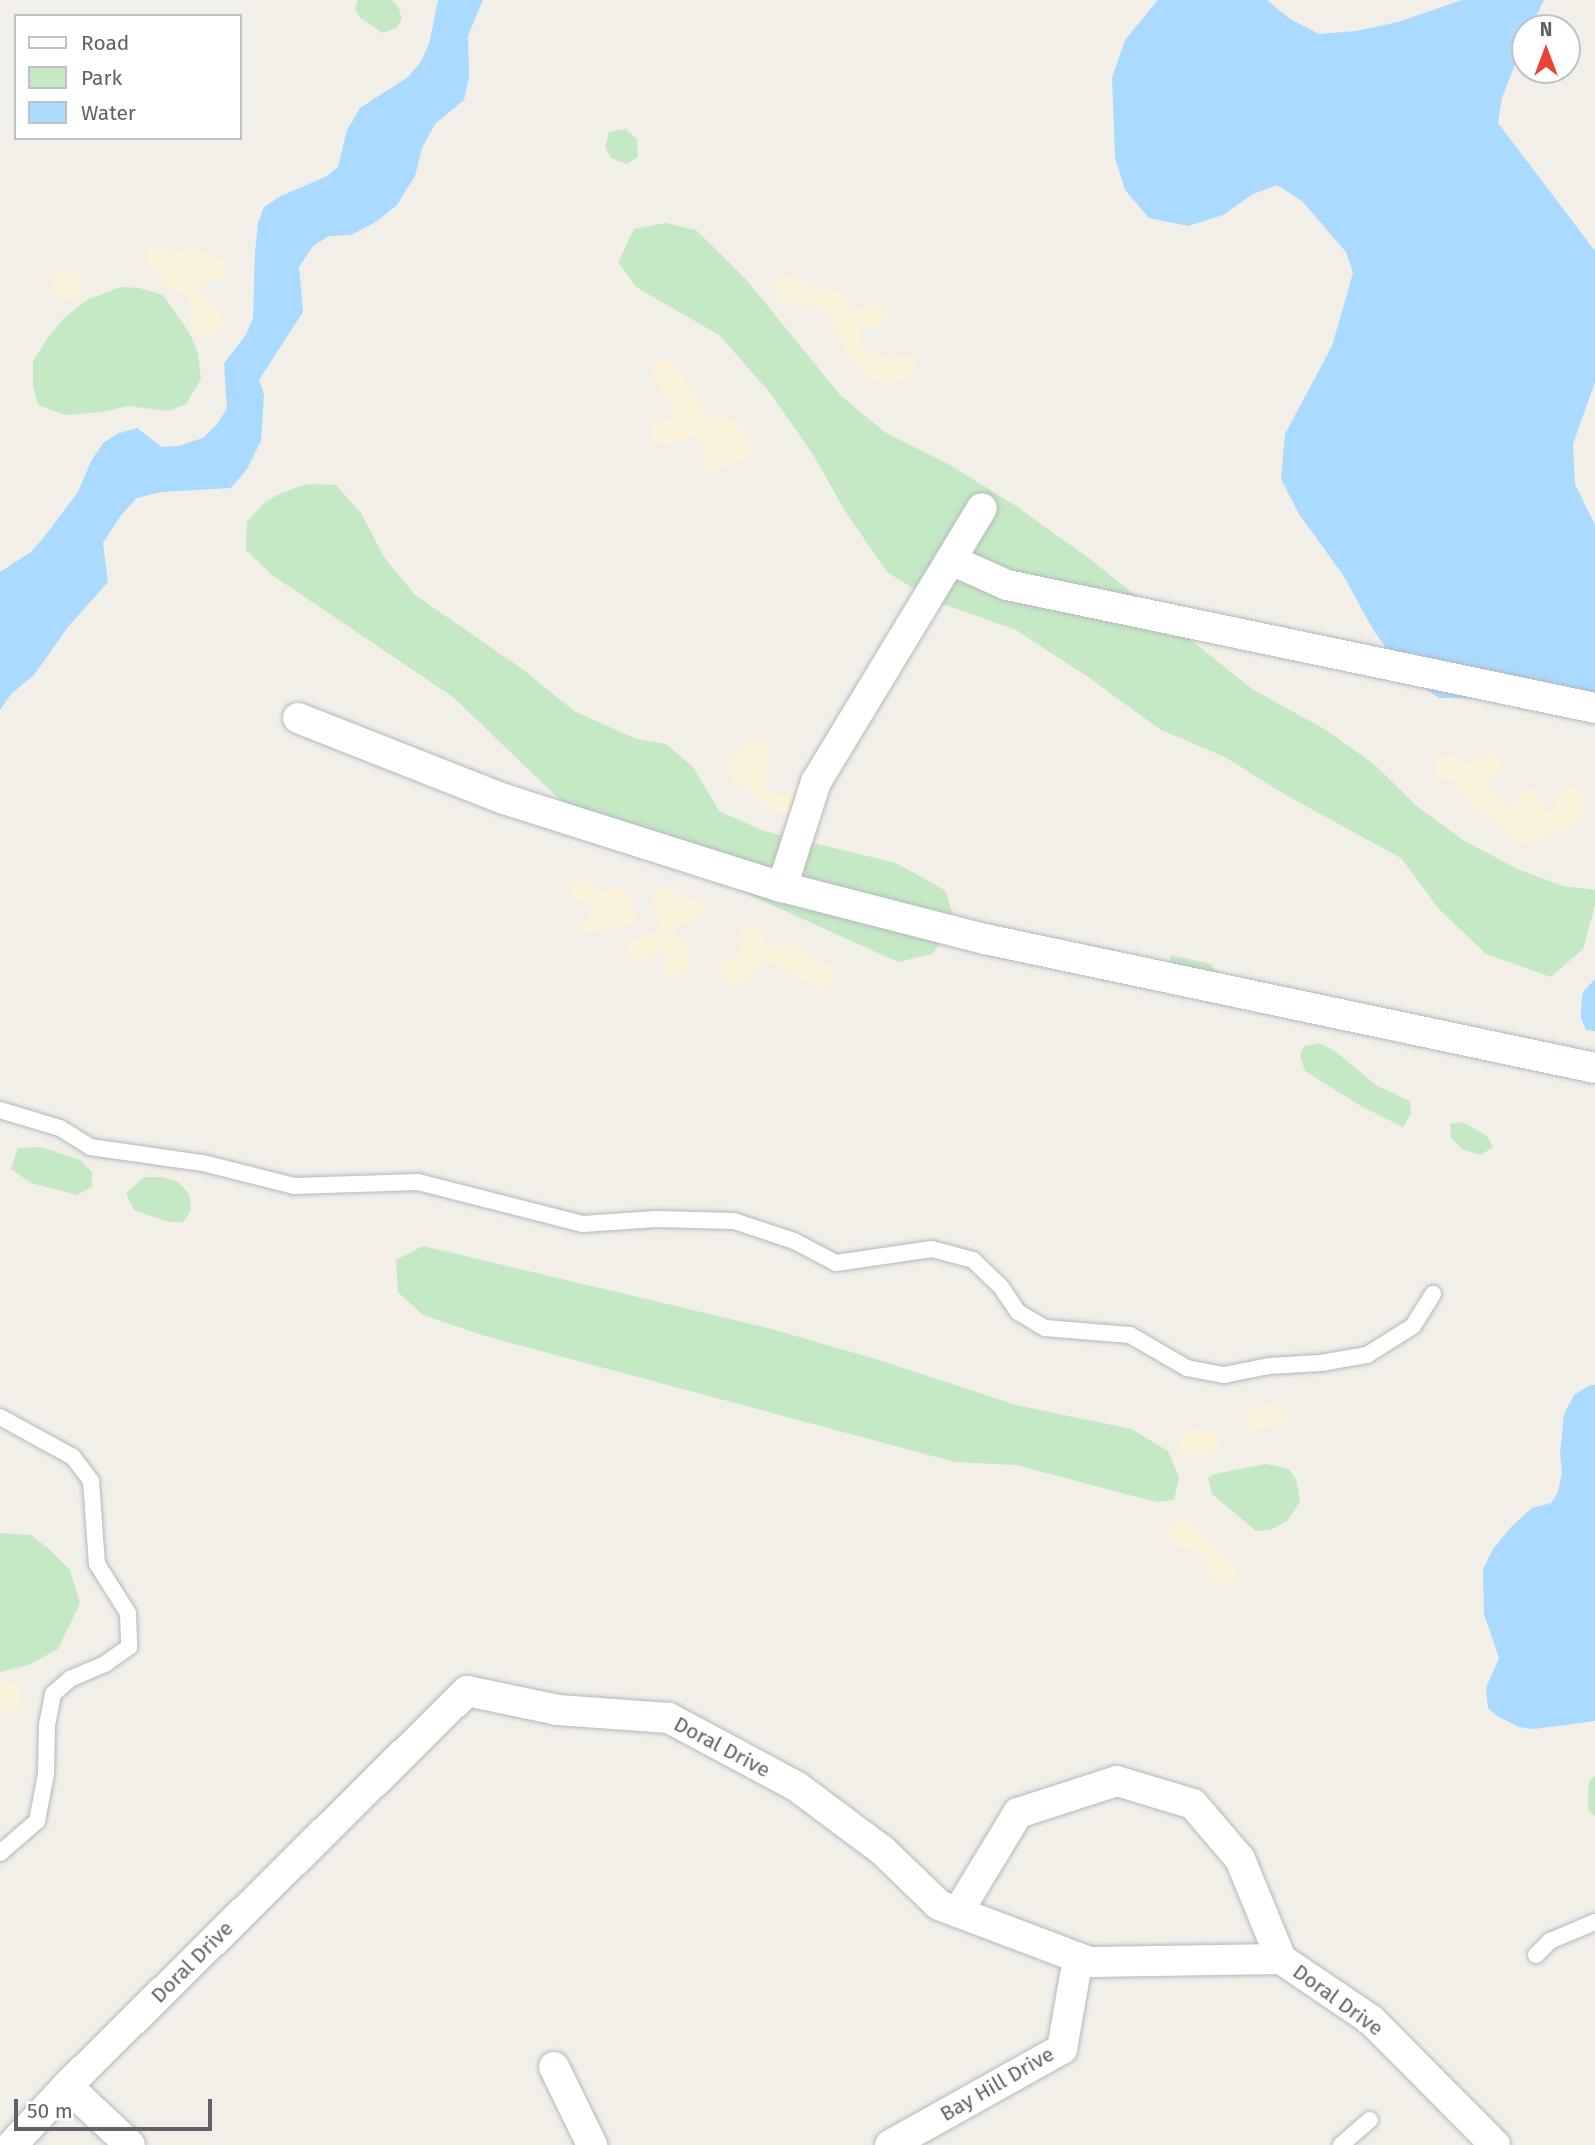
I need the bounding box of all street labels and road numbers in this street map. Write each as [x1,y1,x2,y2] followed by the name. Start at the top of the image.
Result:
[670,1711,774,1783] street label: Doral Drive
[146,1916,238,2008] street label: Doral Drive
[1288,1959,1388,2041] street label: Doral Drive
[936,2041,1058,2127] street label: Bay Hill Drive

